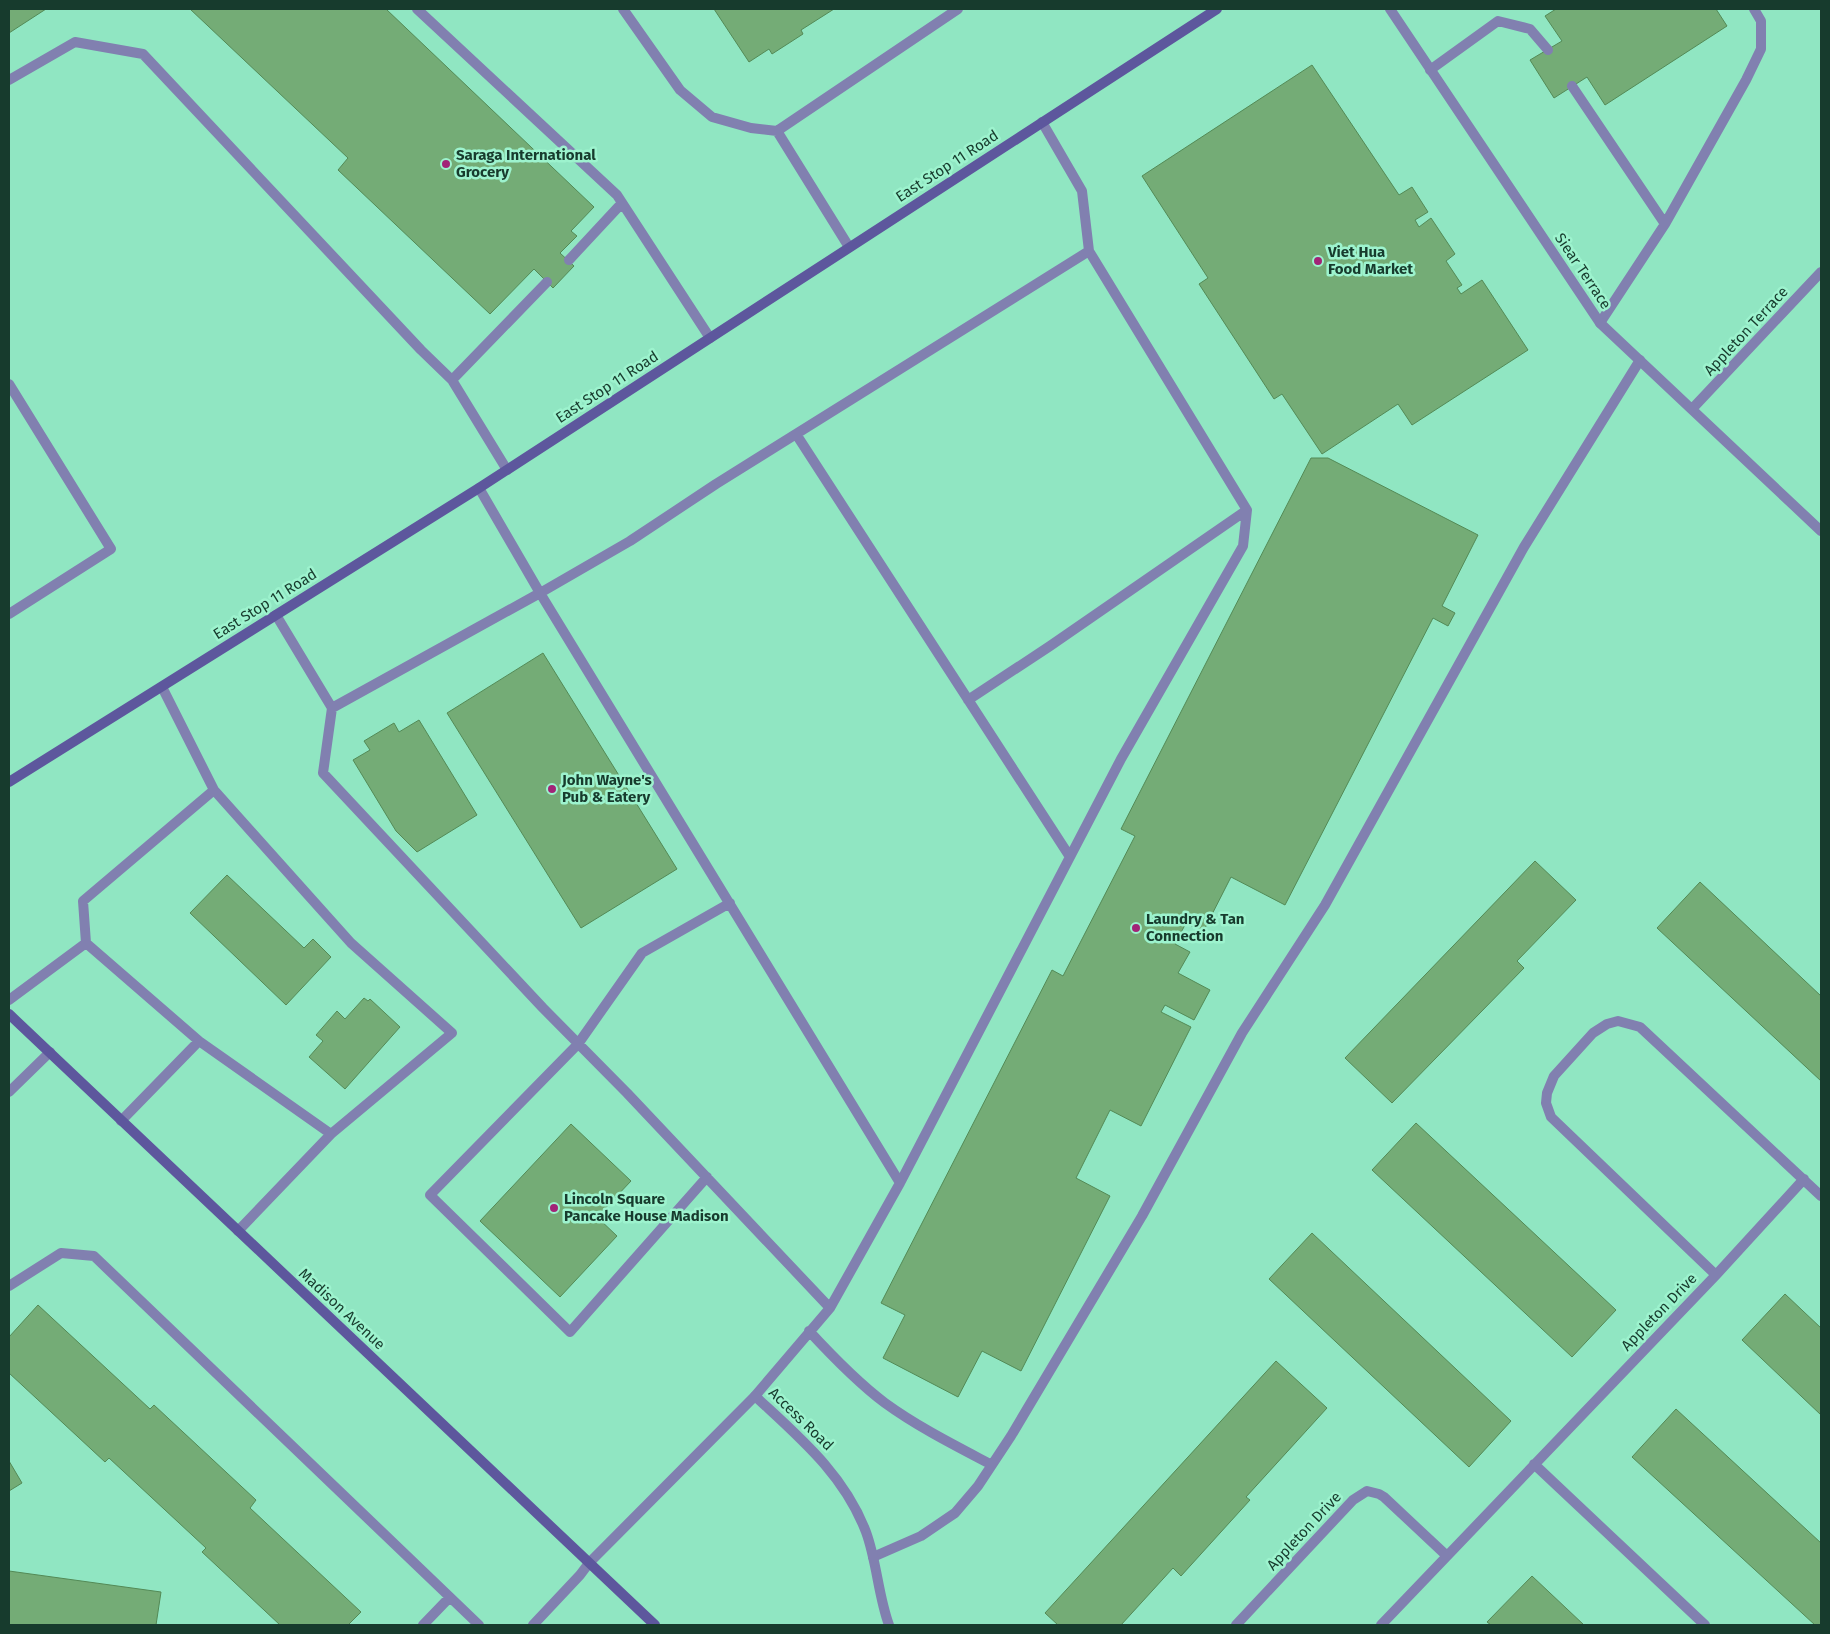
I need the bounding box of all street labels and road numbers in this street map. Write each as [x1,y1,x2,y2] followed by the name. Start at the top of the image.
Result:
[892,126,1002,206] street label: East Stop 11 Road
[1551,230,1615,312] street label: Siear Terrace
[1700,283,1792,379] street label: Appleton Terrace
[552,347,662,427] street label: East Stop 11 Road
[210,565,320,643] street label: East Stop 11 Road
[295,1264,389,1354] street label: Madison Avenue
[1618,1269,1700,1355] street label: Appleton Drive
[765,1384,837,1454] street label: Access Road
[1263,1488,1345,1574] street label: Appleton Drive

